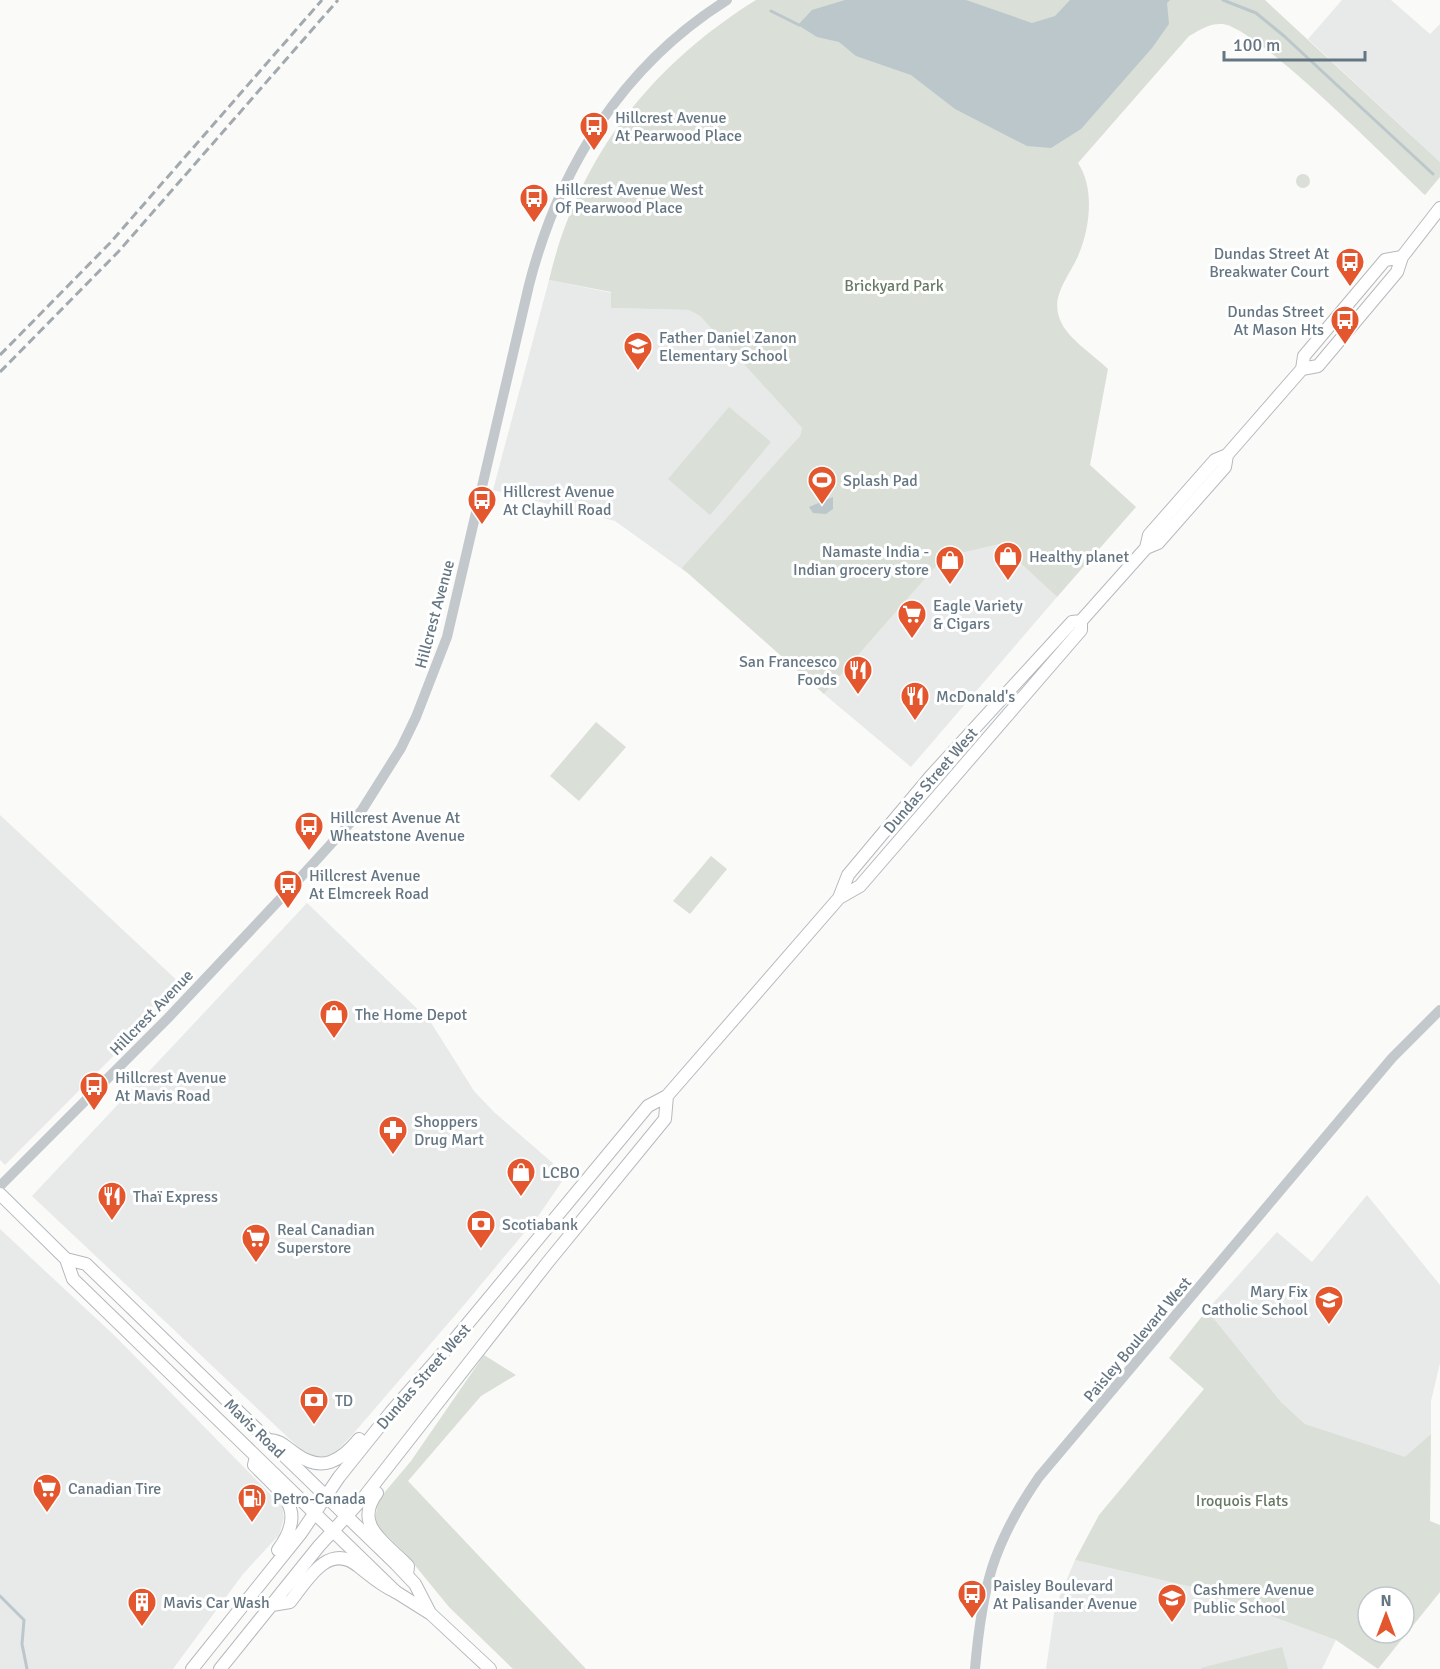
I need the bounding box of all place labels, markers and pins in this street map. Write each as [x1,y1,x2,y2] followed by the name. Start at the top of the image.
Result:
[615,108,742,146] place label: Hillcrest Avenue At Pearwood Place
[578,110,610,152] bus stop icon: Hillcrest Avenue At Pearwood Place
[555,180,704,218] place label: Hillcrest Avenue West Of Pearwood Place
[518,182,550,224] bus stop icon: Hillcrest Avenue West Of Pearwood Place
[1209,244,1329,282] place label: Dundas Street At Breakwater Court
[1334,246,1366,288] bus stop icon: Dundas Street At Breakwater Court
[1227,302,1324,340] place label: Dundas Street At Mason Hts
[1329,304,1361,346] bus stop icon: Dundas Street At Mason Hts
[659,328,797,366] place label: Father Daniel Zanon Elementary School
[622,330,654,372] school or university icon: Father Daniel Zanon Elementary School
[806,464,838,506] sports icon: Splash Pad
[843,471,918,491] place label: Splash Pad
[503,482,615,520] place label: Hillcrest Avenue At Clayhill Road
[466,484,498,526] bus stop icon: Hillcrest Avenue At Clayhill Road
[992,540,1024,582] shop icon: Healthy planet
[793,542,929,580] place label: Namaste India - Indian grocery store
[934,544,966,586] shop icon: Namaste India - Indian grocery store
[1029,547,1129,567] place label: Healthy planet
[933,596,1023,634] place label: Eagle Variety & Cigars
[896,598,928,640] supermarket icon: Eagle Variety & Cigars
[739,652,837,690] place label: San Francesco Foods
[842,654,874,696] restaurant icon: San Francesco Foods
[899,680,931,722] restaurant icon: McDonald's
[936,687,1015,707] place label: McDonald's
[330,808,465,846] place label: Hillcrest Avenue At Wheatstone Avenue
[293,810,325,852] bus stop icon: Hillcrest Avenue At Wheatstone Avenue
[309,866,429,904] place label: Hillcrest Avenue At Elmcreek Road
[272,868,304,910] bus stop icon: Hillcrest Avenue At Elmcreek Road
[318,998,350,1040] shop icon: The Home Depot
[355,1005,468,1025] place label: The Home Depot
[115,1068,227,1106] place label: Hillcrest Avenue At Mavis Road
[78,1070,110,1112] bus stop icon: Hillcrest Avenue At Mavis Road
[414,1112,484,1150] place label: Shoppers Drug Mart
[377,1114,409,1156] pharmacy icon: Shoppers Drug Mart
[505,1156,537,1198] shop icon: LCBO
[542,1163,580,1183] place label: LCBO
[96,1180,128,1222] restaurant icon: Thaï Express
[133,1187,218,1207] place label: Thaï Express
[465,1208,497,1250] bank icon: Scotiabank
[502,1215,578,1235] place label: Scotiabank
[277,1220,375,1258] place label: Real Canadian Superstore
[240,1222,272,1264] supermarket icon: Real Canadian Superstore
[1201,1282,1309,1320] place label: Mary Fix Catholic School
[1313,1284,1345,1326] school or university icon: Mary Fix Catholic School
[298,1384,330,1426] bank icon: TD
[335,1391,353,1411] place label: TD
[31,1472,63,1514] supermarket icon: Canadian Tire
[68,1479,161,1499] place label: Canadian Tire
[236,1482,268,1524] fuel station icon: Petro-Canada
[273,1489,366,1509] place label: Petro-Canada
[993,1576,1137,1614] place label: Paisley Boulevard At Palisander Avenue
[956,1578,988,1620] bus stop icon: Paisley Boulevard At Palisander Avenue
[1193,1580,1314,1618] place label: Cashmere Avenue Public School
[1156,1582,1188,1624] school or university icon: Cashmere Avenue Public School
[126,1586,158,1628] building icon: Mavis Car Wash
[163,1593,270,1613] place label: Mavis Car Wash

